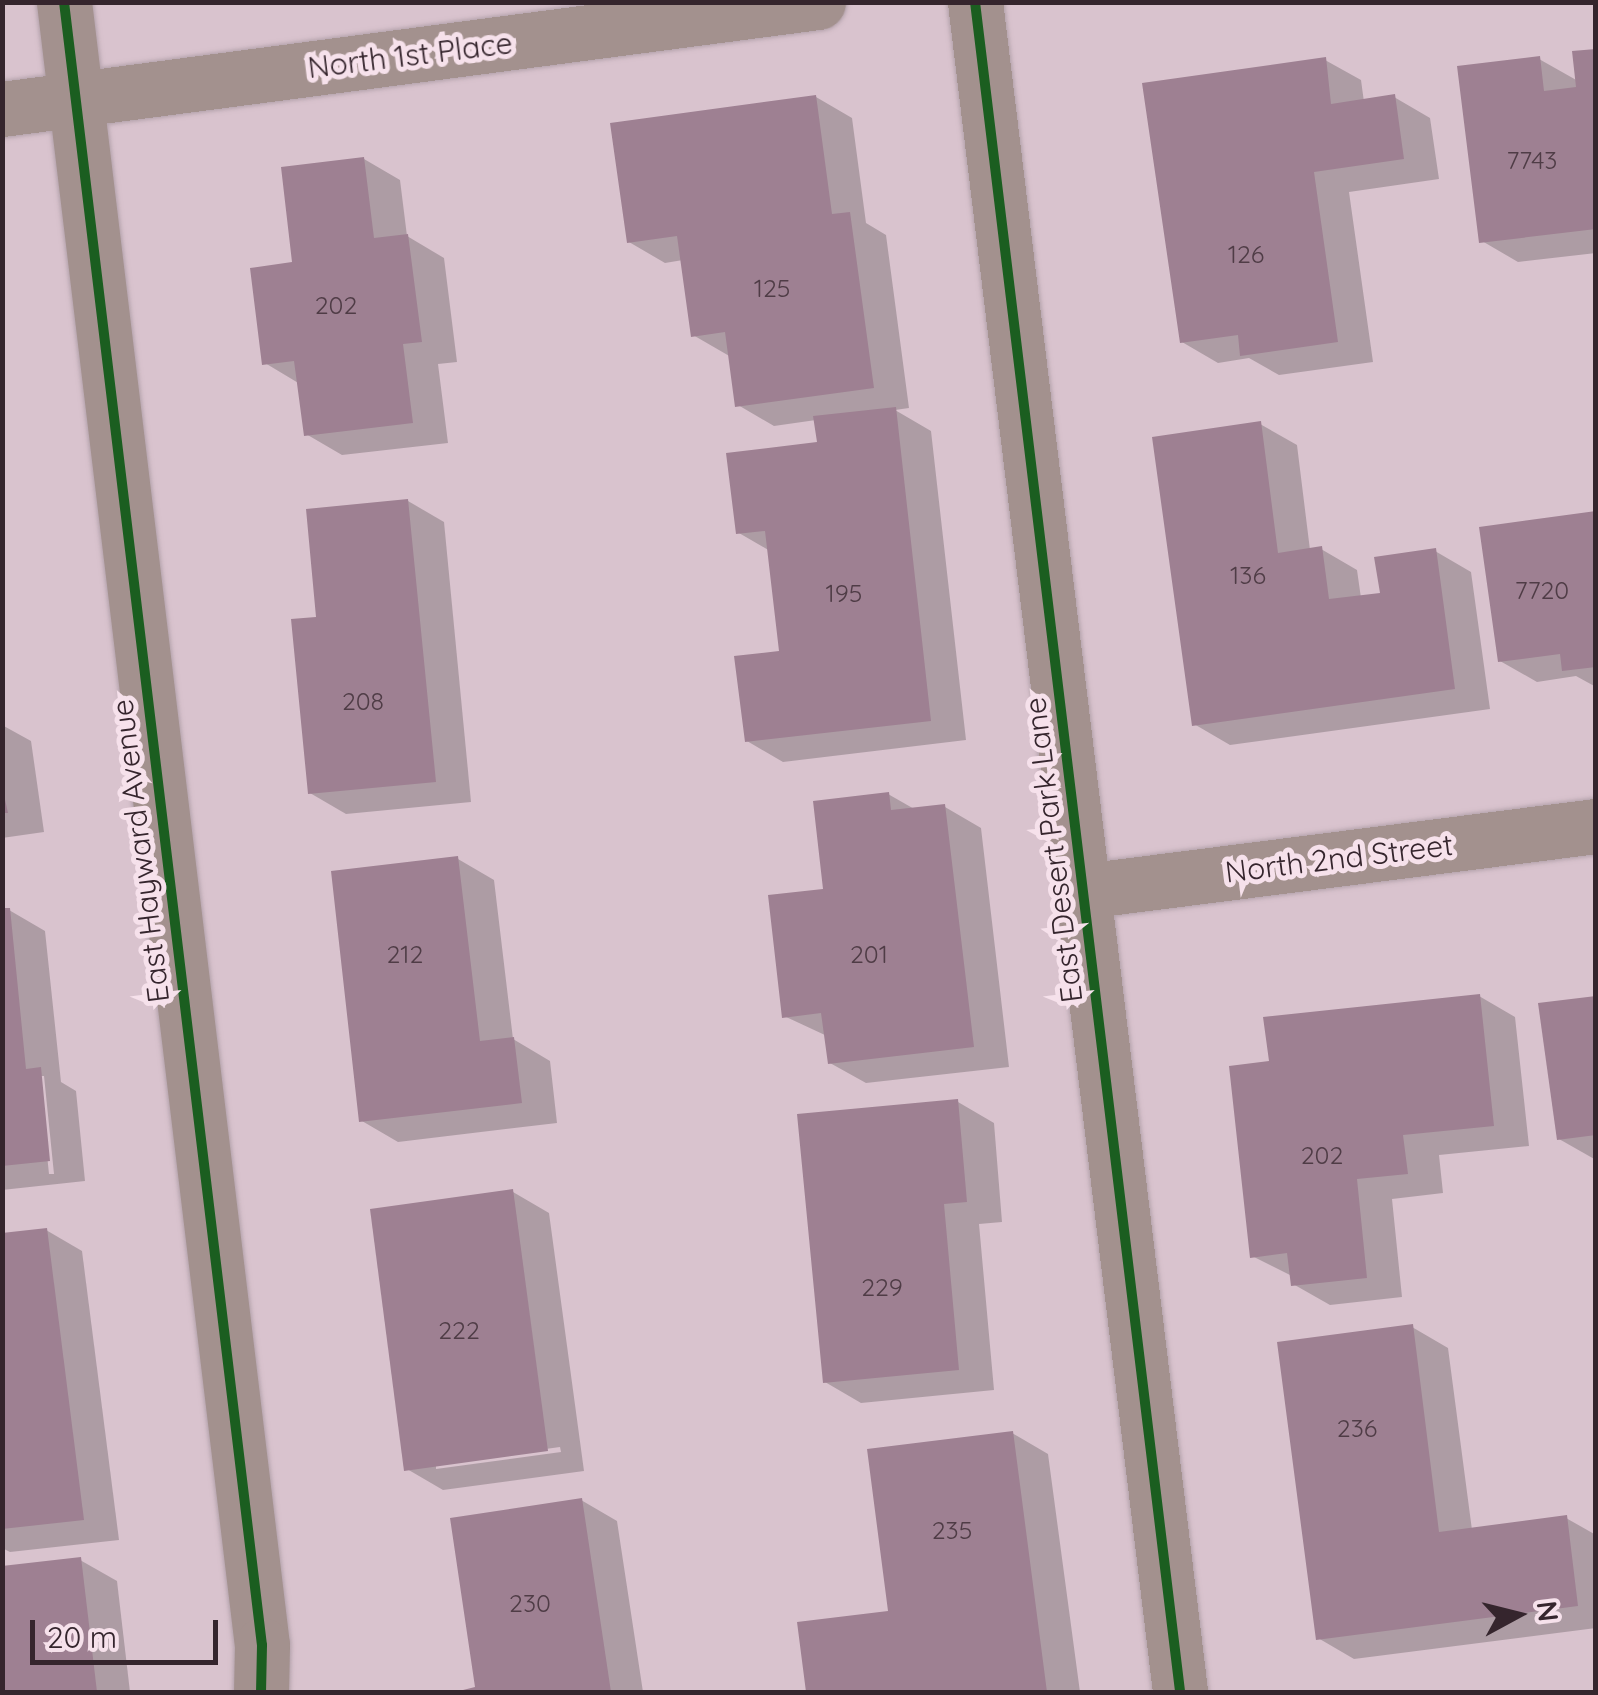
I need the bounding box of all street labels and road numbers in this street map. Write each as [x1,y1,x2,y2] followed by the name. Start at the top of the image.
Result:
[306,25,514,85] street label: North 1st Place
[1016,695,1090,1005] street label: East Desert Park Lane
[104,697,176,1005] street label: East Hayward Avenue
[1223,826,1455,890] street label: North 2nd Street

